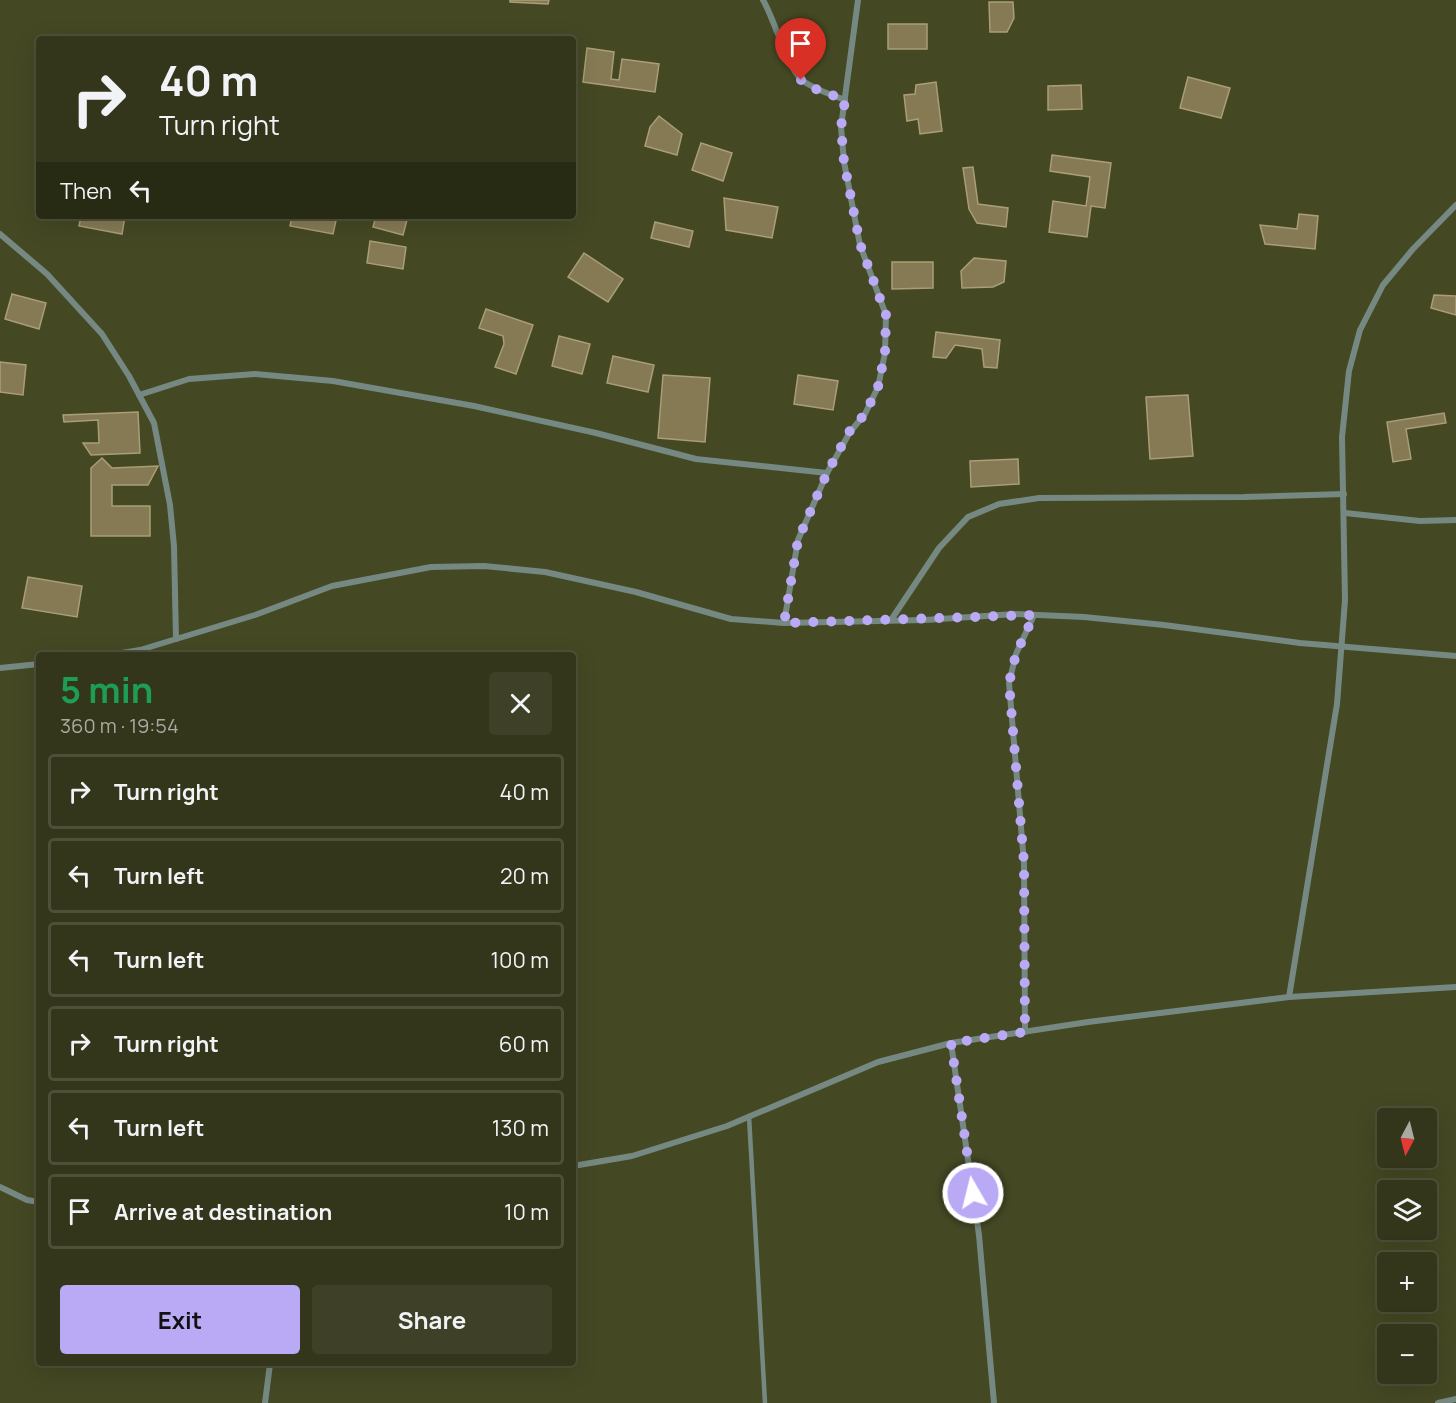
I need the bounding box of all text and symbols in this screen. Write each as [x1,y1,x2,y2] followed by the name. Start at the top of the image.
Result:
[775,18,826,80] pin
[784,27,817,60] icon: arrive
[159,51,258,109] text: 40 m
[60,60,138,138] icon: right
[159,106,280,143] text: Turn right
[124,174,157,207] icon: left
[60,176,112,206] text: Then
[60,665,153,714] text: 5 min
[489,672,552,735] button: close
[60,712,179,739] text: 360 m · 19:54
[63,775,96,808] icon: right
[114,777,219,807] text: Turn right
[500,777,549,807] text: 40 m
[63,859,96,892] icon: left
[114,861,204,891] text: Turn left
[500,861,549,891] text: 20 m
[63,943,96,976] icon: left
[114,945,204,975] text: Turn left
[491,945,549,975] text: 100 m
[63,1027,96,1060] icon: right
[114,1029,219,1059] text: Turn right
[499,1029,549,1059] text: 60 m
[1377,1108,1437,1168] north arrow
[1377,1108,1437,1384] map controls
[63,1111,96,1144] icon: left
[114,1113,204,1143] text: Turn left
[492,1113,549,1143] text: 130 m
[941,1161,1005,1225] position arrow
[1377,1180,1437,1240] button: layers
[63,1195,96,1228] icon: arrive
[114,1197,332,1227] text: Arrive at destination
[504,1197,549,1227] text: 10 m
[1377,1252,1437,1312] button: +
[60,1285,300,1354] button: Exit
[312,1285,552,1354] button: Share
[1377,1324,1437,1384] button: −

